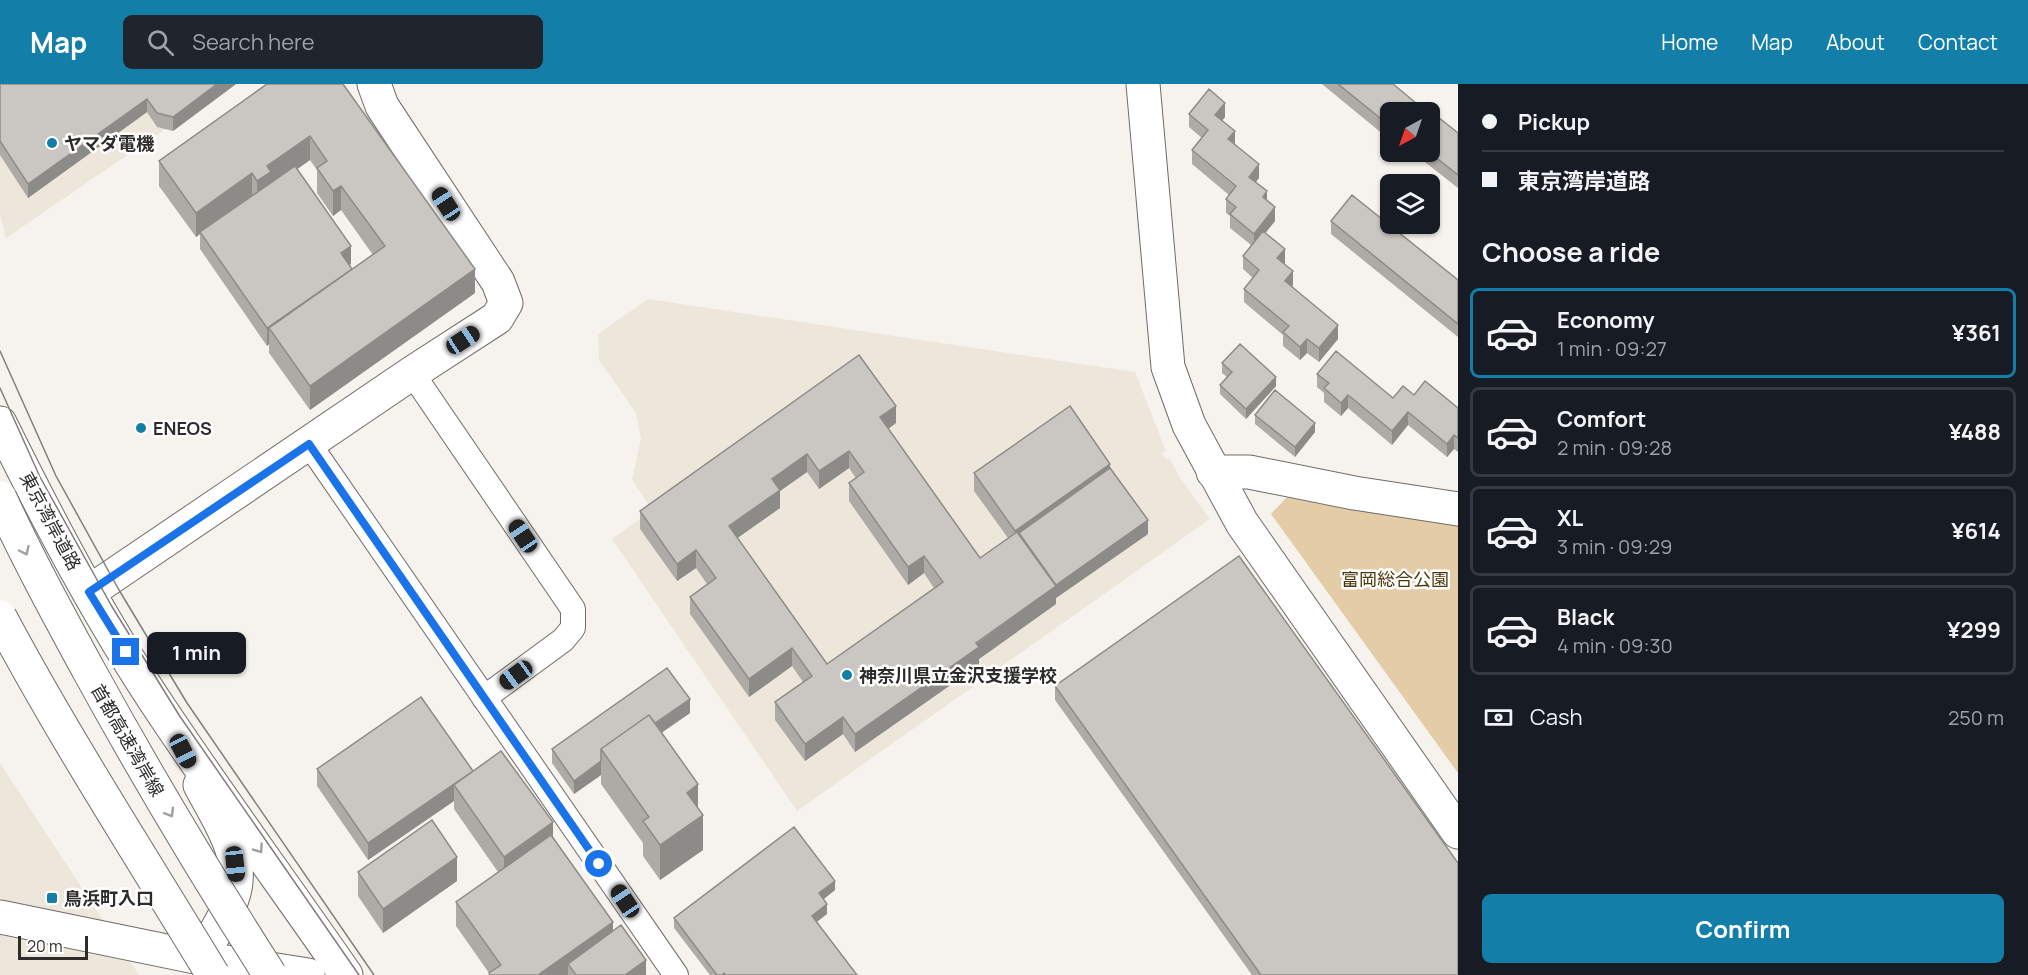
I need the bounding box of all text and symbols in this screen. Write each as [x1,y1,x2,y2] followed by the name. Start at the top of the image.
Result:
[123,15,543,69] search box
[30,23,87,61] text: Map
[144,26,177,59] icon: search
[192,27,315,57] text: Search here
[1661,28,1718,56] text: Home
[1751,28,1793,56] text: Map
[1826,28,1885,56] text: About
[1918,28,1998,56] text: Contact
[1380,102,1440,162] north arrow
[1380,102,1440,234] map controls
[1518,107,1590,137] text: Pickup
[64,131,155,155] place label: ヤマダ電機
[45,136,59,150] marker: ヤマダ電機
[1518,166,1650,196] text: 東京湾岸道路
[1380,174,1440,234] button: layers
[429,184,463,224] car
[1482,233,1660,270] text: Choose a ride
[1557,305,1655,335] text: Economy
[1485,306,1539,360] icon: car
[1952,318,2001,348] text: ¥361
[443,323,483,357] car
[1557,335,1667,362] text: 1 min · 09:27
[1557,404,1646,434] text: Comfort
[1485,405,1539,459] icon: car
[153,416,212,440] place label: ENEOS
[1949,417,2001,447] text: ¥488
[134,421,148,435] marker: ENEOS
[1557,434,1672,461] text: 2 min · 09:28
[15,468,87,574] street label: 東京湾岸道路
[1557,503,1583,533] text: XL
[1485,504,1539,558] icon: car
[505,516,541,556] car
[1951,516,2001,546] text: ¥614
[1557,533,1673,560] text: 3 min · 09:29
[17,545,29,556] one-way arrow
[1341,567,1449,591] park label: 富岡総合公園
[1557,602,1614,632] text: Black
[1485,603,1539,657] icon: car
[1947,615,2001,645] text: ¥299
[147,631,246,673] callout: 1 min
[1557,632,1673,659] text: 4 min · 09:30
[112,638,139,665] route end
[172,639,221,666] text: 1 min
[496,657,536,693] car
[859,663,1057,687] place label: 神奈川県立金沢支援学校
[840,668,854,682] marker: 神奈川県立金沢支援学校
[86,679,170,801] street label: 首都高速湾岸線
[1482,701,1515,734] icon: cash
[1530,702,1583,732] text: Cash
[1948,704,2004,731] text: 250 m
[167,731,199,771] car
[163,807,175,817] one-way arrow
[252,843,263,854] one-way arrow
[224,845,246,883] car
[585,850,612,877] route start
[607,881,643,921] car
[64,886,154,910] place label: 鳥浜町入口
[45,891,59,905] marker: 鳥浜町入口
[1482,894,2004,963] button: Confirm
[18,933,88,960] scale bar
[27,935,63,957] text: 20 m

